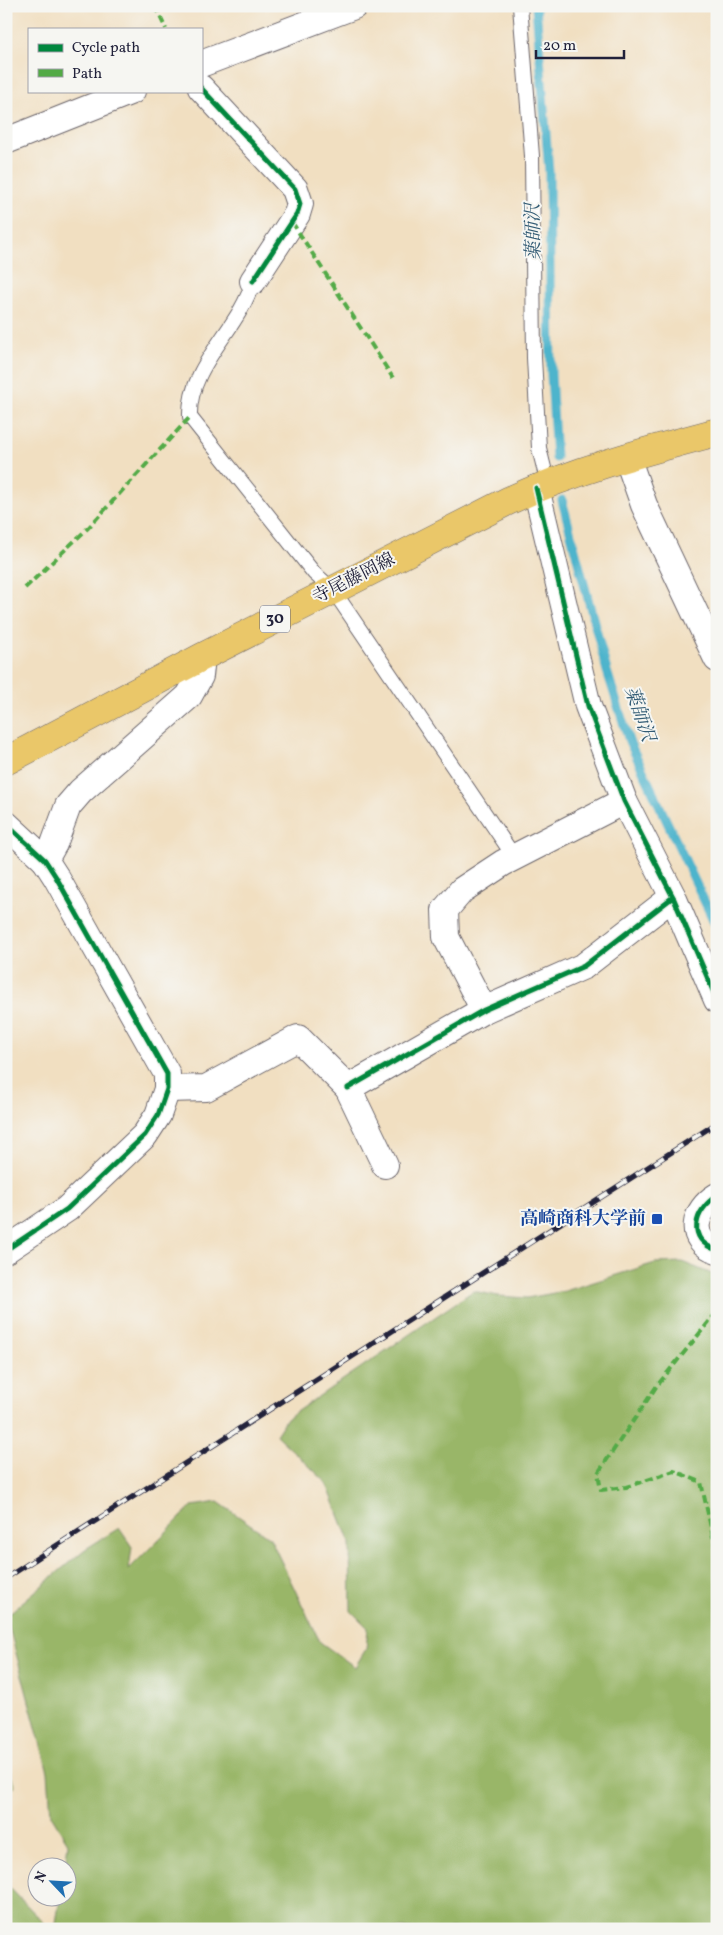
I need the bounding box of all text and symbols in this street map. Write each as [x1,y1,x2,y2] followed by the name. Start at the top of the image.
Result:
[28,28,202,92] legend
[536,28,623,60] scale bar
[543,36,576,57] text: 20 m
[72,38,140,59] text: Cycle path
[72,64,102,85] text: Path
[520,201,547,261] water label: 薬師沢
[308,547,400,611] street label: 寺尾藤岡線
[260,606,290,632] road number: 30
[617,683,661,747] water label: 薬師沢
[520,1207,646,1232] place label: 高崎商科大学前
[650,1212,664,1226] marker: 高崎商科大学前
[28,1858,78,1908] north arrow
[31,1869,52,1886] text: N

